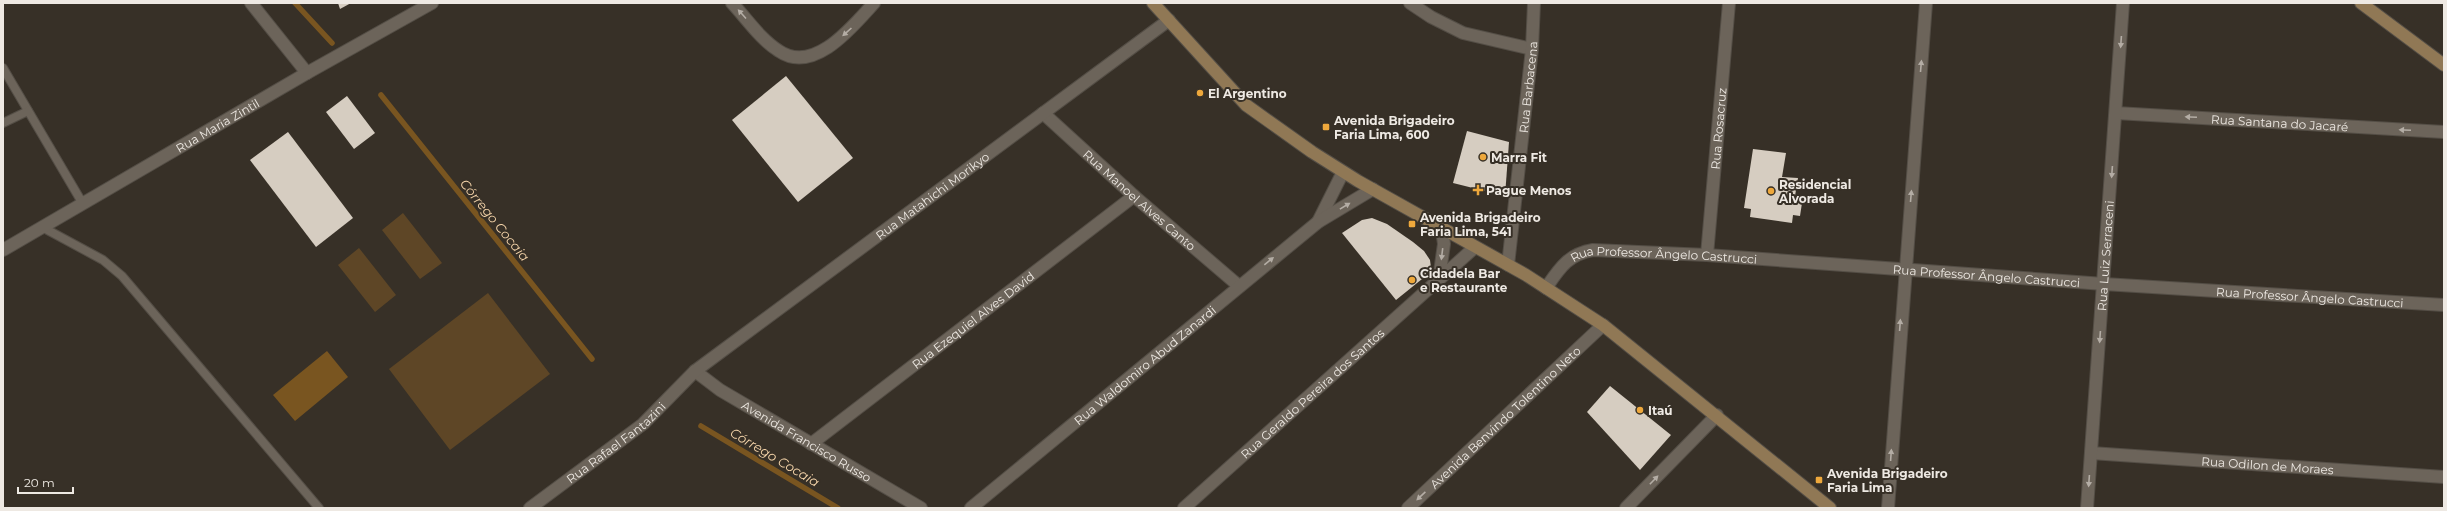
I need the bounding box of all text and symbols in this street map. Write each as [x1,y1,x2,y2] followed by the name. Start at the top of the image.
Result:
[737,9,747,19] one-way arrow
[842,27,852,36] one-way arrow
[2117,36,2124,48] one-way arrow
[1515,41,1540,134] street label: Rua Barbacena
[1918,60,1924,72] one-way arrow
[1208,86,1287,101] place label: El Argentino
[1707,87,1729,170] street label: Rua Rosacruz
[1195,88,1205,98] marker: El Argentino
[173,95,262,155] street label: Rua Maria Zintil
[2211,111,2349,134] street label: Rua Santana do Jacaré
[1333,113,1455,142] place label: Avenida Brigadeiro Faria Lima, 600
[2185,114,2197,121] one-way arrow
[1321,122,1331,132] marker: Avenida Brigadeiro Faria Lima, 600
[2399,126,2411,133] one-way arrow
[1080,146,1199,253] street label: Rua Manoel Alves Canto
[872,149,992,242] street label: Rua Matahichi Morikyo
[1491,150,1548,165] place label: Marra Fit
[1478,152,1488,162] marker: Marra Fit
[2108,166,2115,178] one-way arrow
[457,176,533,265] water label: Córrego Cocaia
[1778,177,1851,206] place label: Residencial Alvorada
[1486,183,1572,198] place label: Pague Menos
[1473,185,1483,195] marker: Pague Menos
[1766,186,1776,196] marker: Residencial Alvorada
[1907,190,1914,202] one-way arrow
[2094,200,2116,311] street label: Rua Luiz Serraceni
[1339,202,1351,209] one-way arrow
[1419,210,1541,239] place label: Avenida Brigadeiro Faria Lima, 541
[1407,219,1417,229] marker: Avenida Brigadeiro Faria Lima, 541
[1567,243,1758,266] street label: Rua Professor Ângelo Castrucci
[1439,248,1446,260] one-way arrow
[1264,257,1275,266] one-way arrow
[1892,261,2081,290] street label: Rua Professor Ângelo Castrucci
[1420,266,1508,295] place label: Cidadela Bar e Restaurante
[909,268,1037,372] street label: Rua Ezequiel Alves David
[1407,275,1417,285] marker: Cidadela Bar e Restaurante
[2216,283,2404,310] street label: Rua Professor Ângelo Castrucci
[1071,302,1219,428] street label: Rua Waldomiro Abud Zanardi
[1897,319,1904,331] one-way arrow
[1237,325,1387,461] street label: Rua Geraldo Pereira dos Santos
[2097,331,2103,343] one-way arrow
[1427,343,1583,491] street label: Avenida Benvindo Tolentino Neto
[739,397,874,485] street label: Avenida Francisco Russo
[563,398,668,486] street label: Rua Rafael Fantazini
[1648,403,1673,418] place label: Itaú
[1635,405,1645,415] marker: Itaú
[727,424,823,490] water label: Córrego Cocaia
[1888,449,1895,461] one-way arrow
[2201,453,2334,477] street label: Rua Odilon de Moraes
[1826,466,1948,495] place label: Avenida Brigadeiro Faria Lima
[18,469,73,495] scale bar
[2086,474,2093,487] one-way arrow
[24,475,55,490] text: 20 m
[1649,475,1658,485] one-way arrow
[1814,475,1824,485] marker: Avenida Brigadeiro Faria Lima
[1416,491,1426,500] one-way arrow

